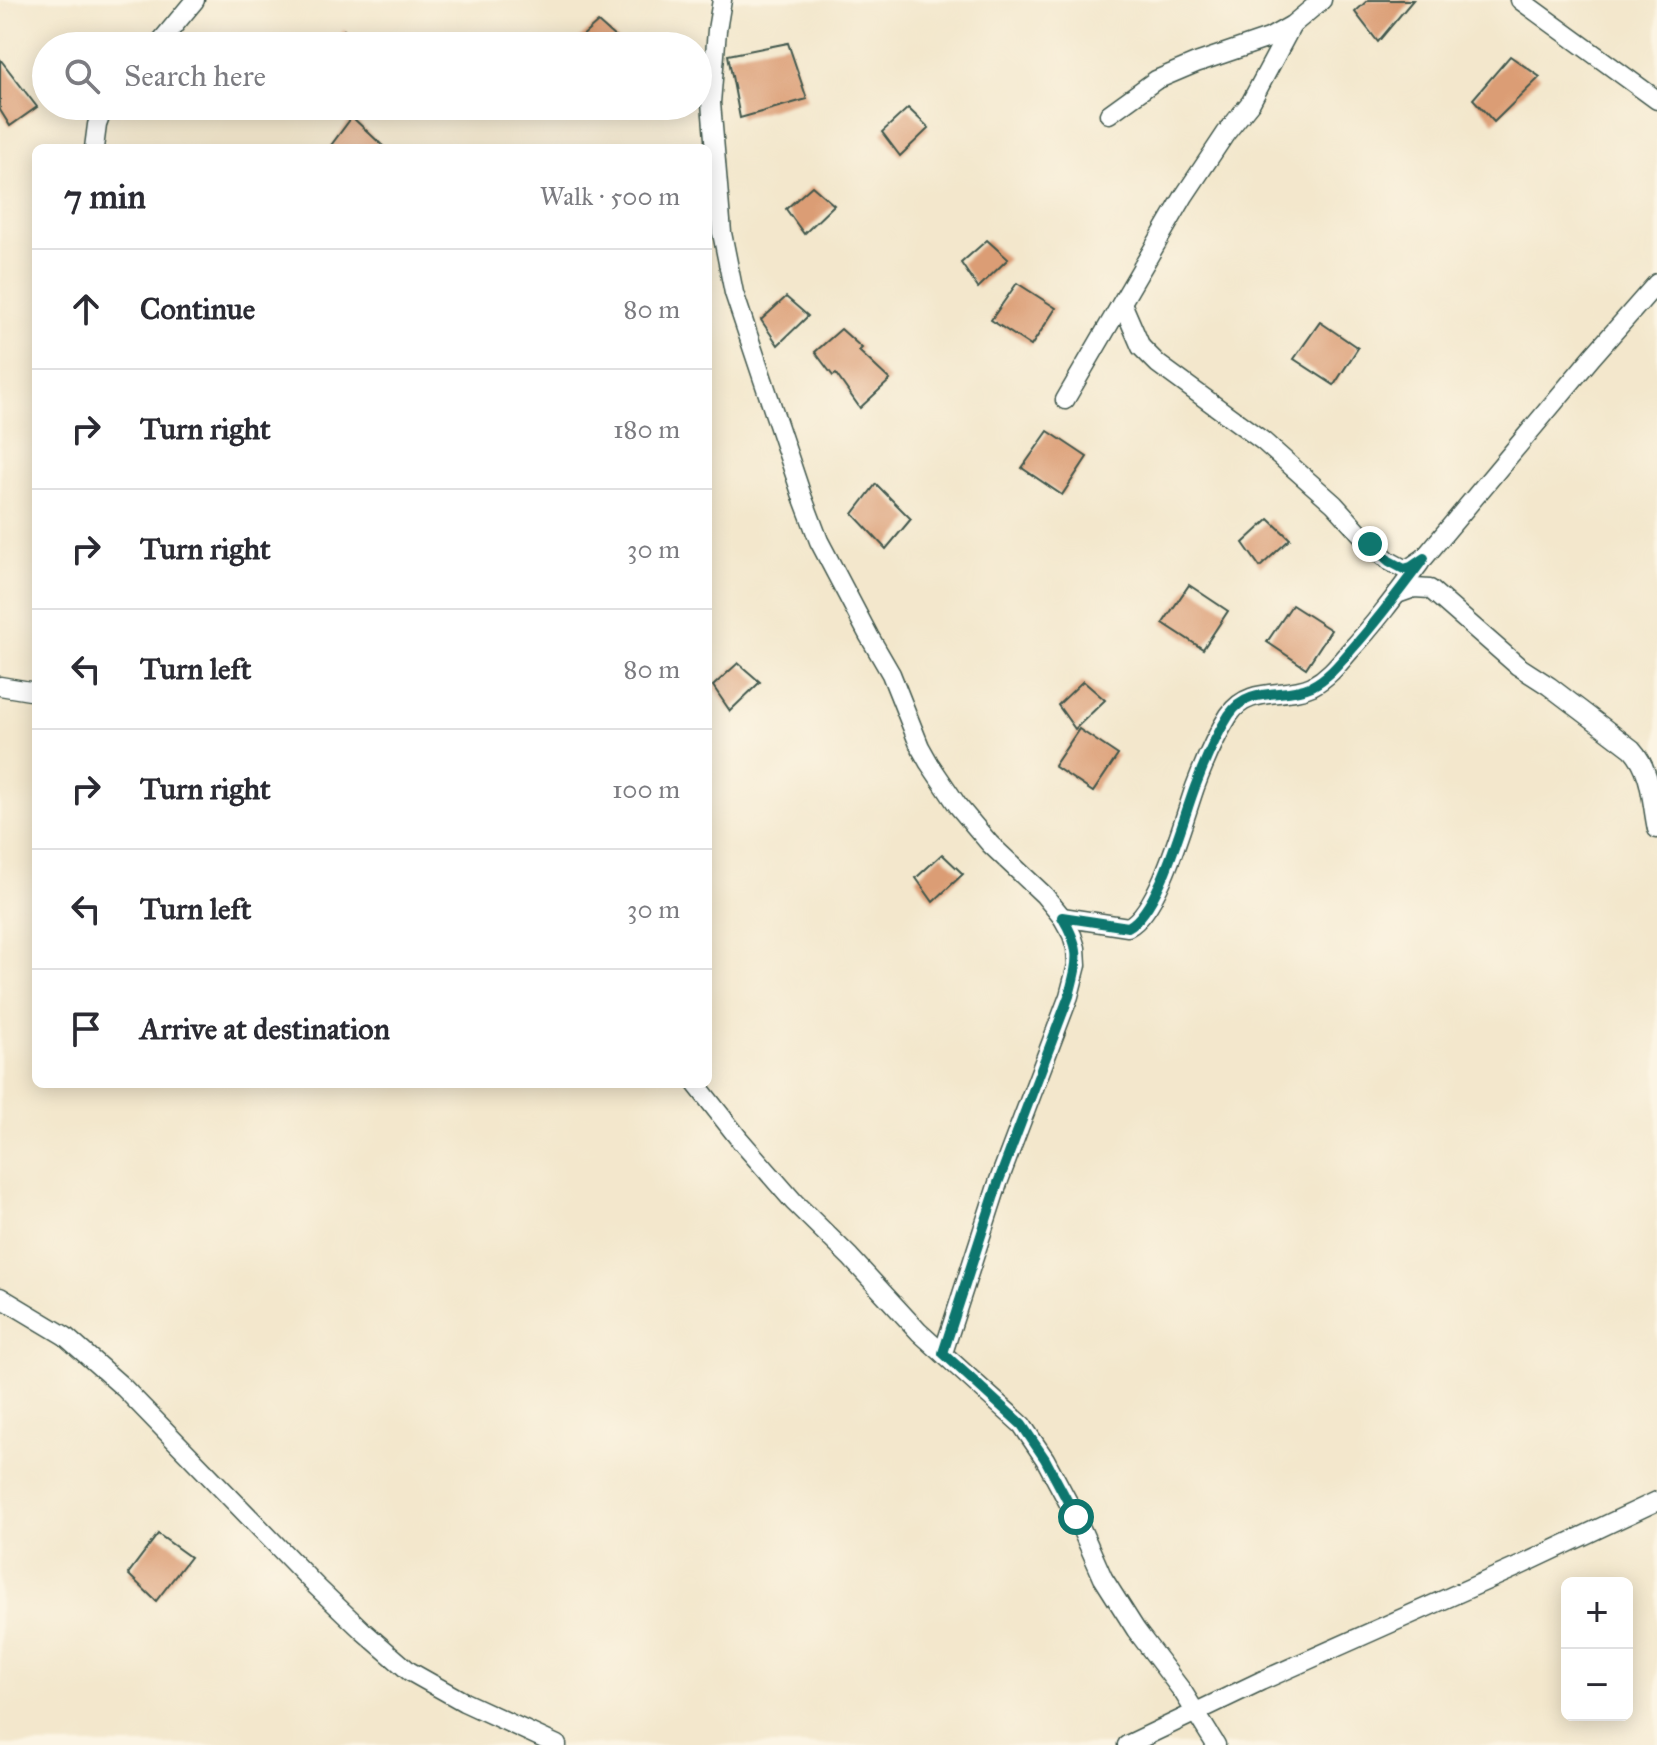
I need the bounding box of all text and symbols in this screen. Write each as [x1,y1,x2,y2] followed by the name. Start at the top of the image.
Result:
[32,32,712,120] search box
[60,54,104,98] icon: search
[124,58,266,94] text: Search here
[64,176,146,217] text: 7 min
[540,180,680,212] text: Walk · 500 m
[64,287,108,331] icon: ahead
[140,291,255,327] text: Continue
[624,293,680,325] text: 80 m
[64,407,108,451] icon: right
[140,411,271,447] text: Turn right
[613,413,680,445] text: 180 m
[1352,526,1388,562] route end
[64,527,108,571] icon: right
[140,531,271,567] text: Turn right
[627,533,680,565] text: 30 m
[64,647,108,691] icon: left
[140,651,251,687] text: Turn left
[624,653,680,685] text: 80 m
[64,767,108,811] icon: right
[140,771,271,807] text: Turn right
[612,773,680,805] text: 100 m
[64,887,108,931] icon: left
[140,891,251,927] text: Turn left
[627,893,680,925] text: 30 m
[64,1007,108,1051] icon: arrive
[140,1011,390,1047] text: Arrive at destination
[1058,1499,1094,1535] route start
[1561,1577,1633,1721] map controls
[1561,1577,1633,1649] button: +
[1561,1649,1633,1721] button: −

